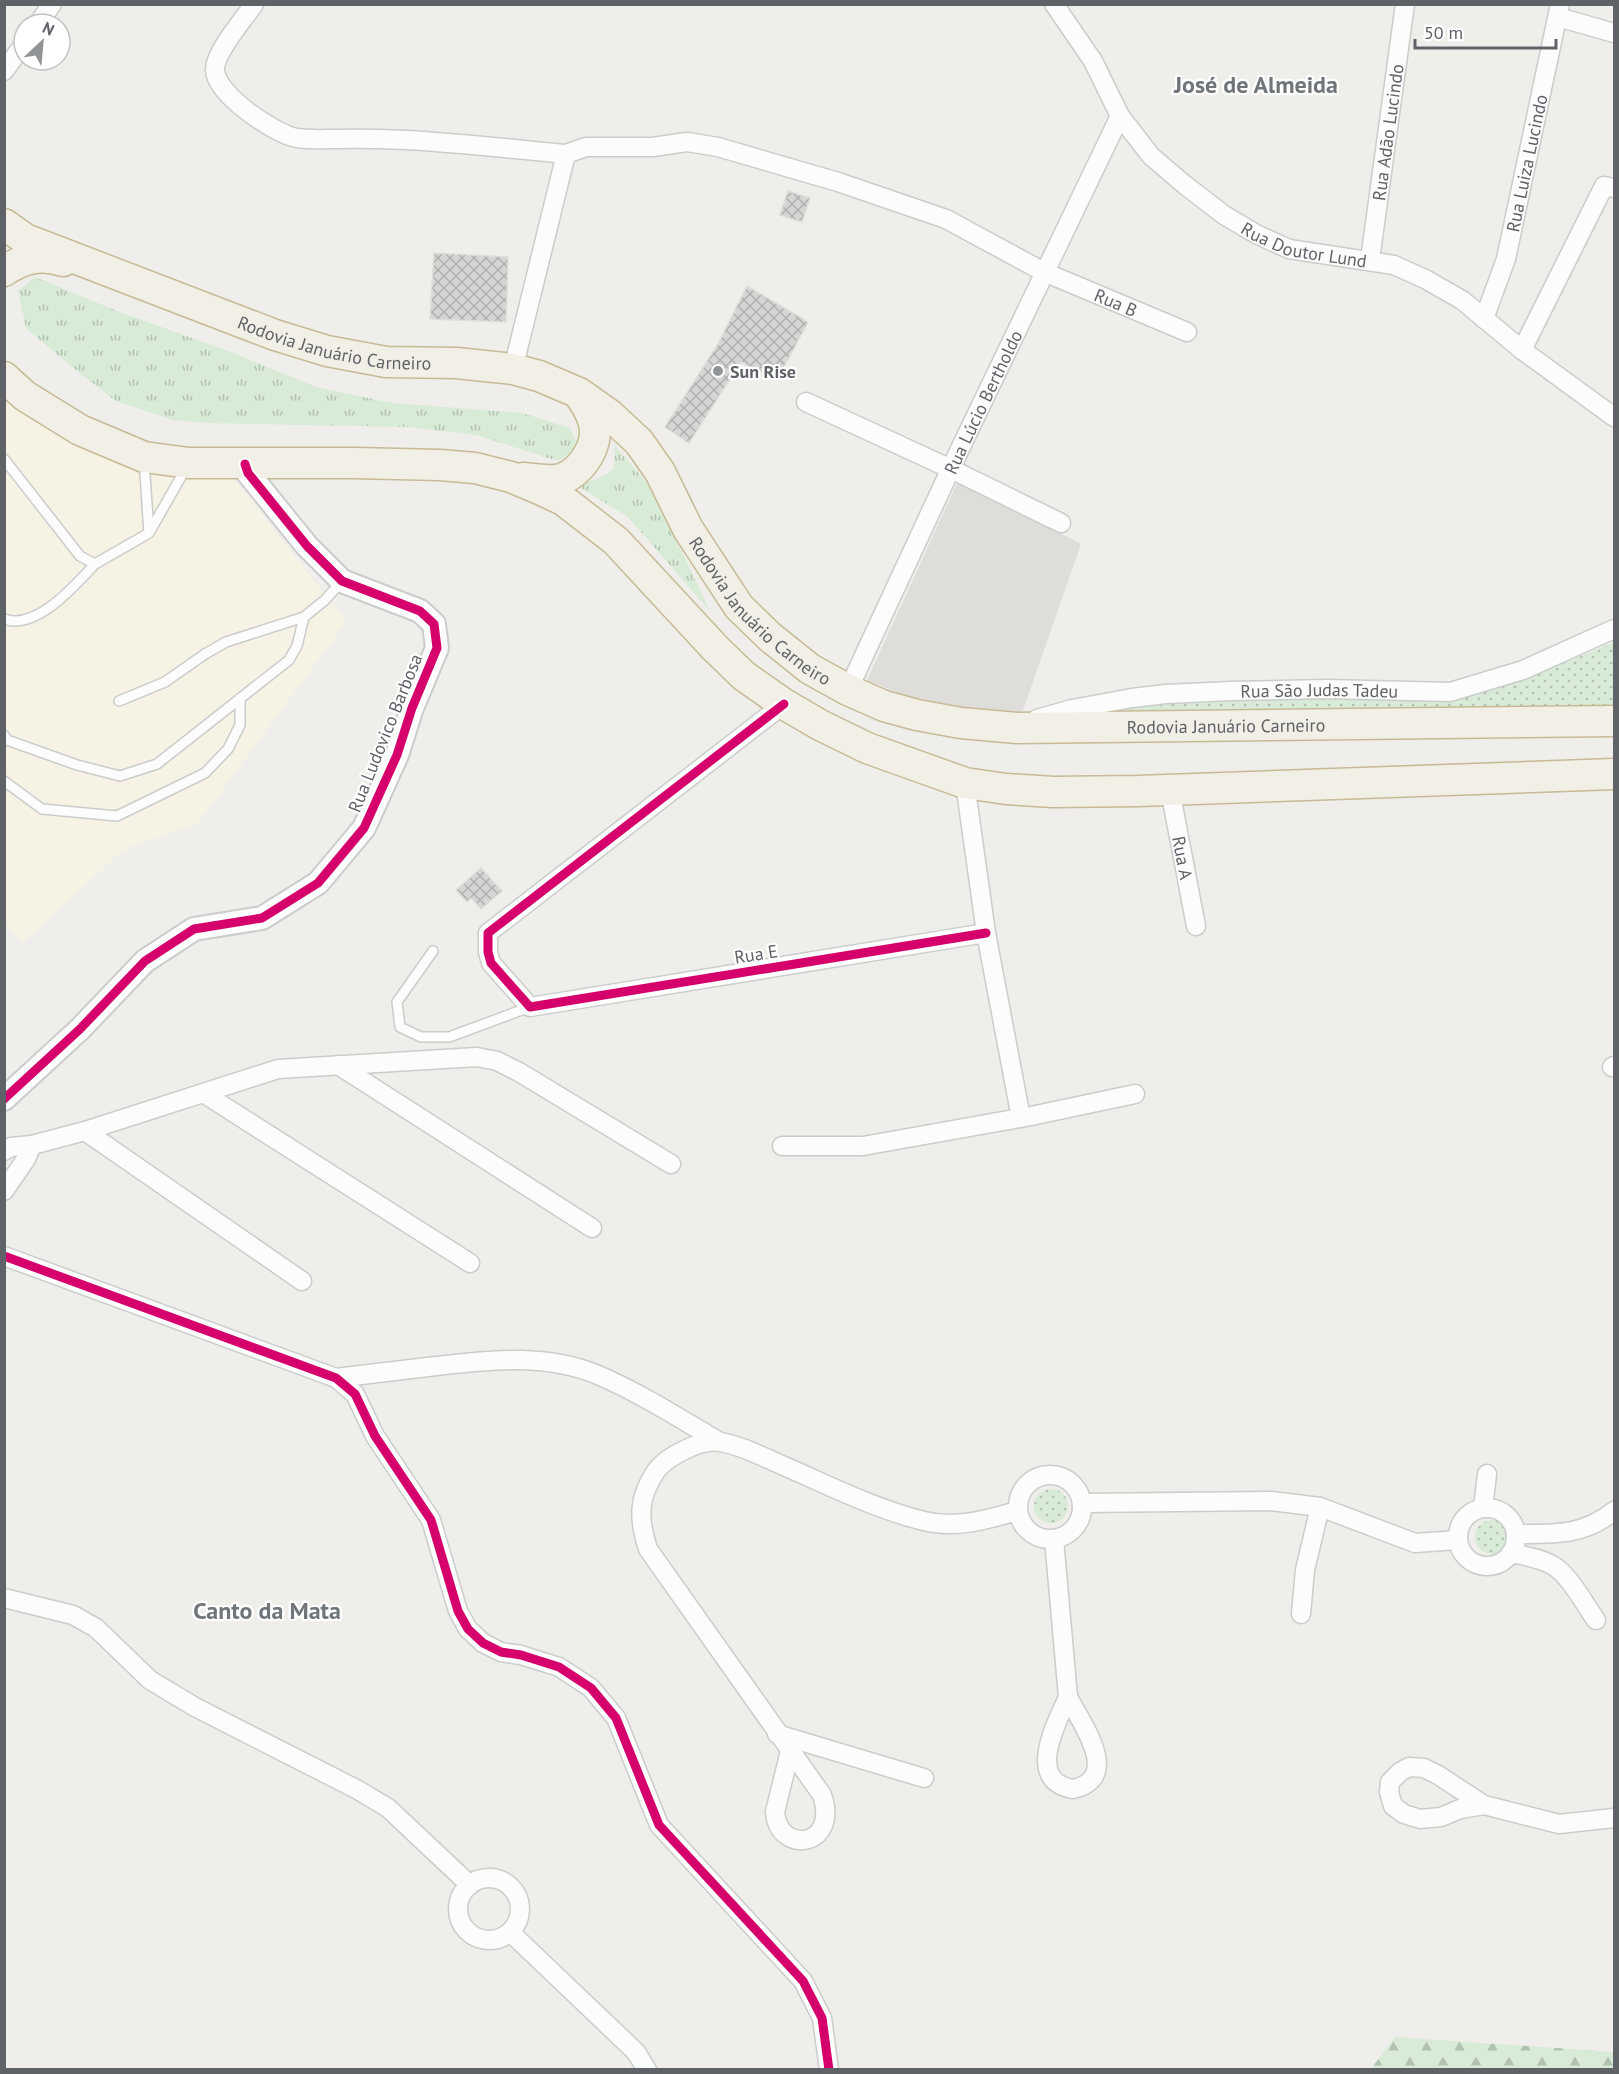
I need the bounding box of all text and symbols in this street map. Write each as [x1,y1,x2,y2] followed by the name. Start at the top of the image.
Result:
[12,12,72,72] north arrow
[1415,12,1556,50] scale bar
[39,17,58,40] text: N
[1424,21,1463,44] text: 50 m
[1367,62,1408,202] street label: Rua Adão Lucindo
[1173,69,1338,100] district label: José de Almeida
[1501,92,1552,234] street label: Rua Luiza Lucindo
[1237,216,1368,272] street label: Rua Doutor Lund
[1091,283,1141,321] street label: Rua B
[235,310,431,374] street label: Rodovia Januário Carneiro
[938,326,1027,478] street label: Rua Lúcio Bertholdo
[730,360,796,383] place label: Sun Rise
[711,364,725,378] marker: Sun Rise
[684,532,835,690] street label: Rodovia Januário Carneiro
[343,650,427,816] street label: Rua Ludovico Barbosa
[1240,677,1399,702] street label: Rua São Judas Tadeu
[1126,713,1325,738] street label: Rodovia Januário Carneiro
[1168,834,1198,882] street label: Rua A
[733,939,779,969] street label: Rua E
[193,1595,341,1626] district label: Canto da Mata

